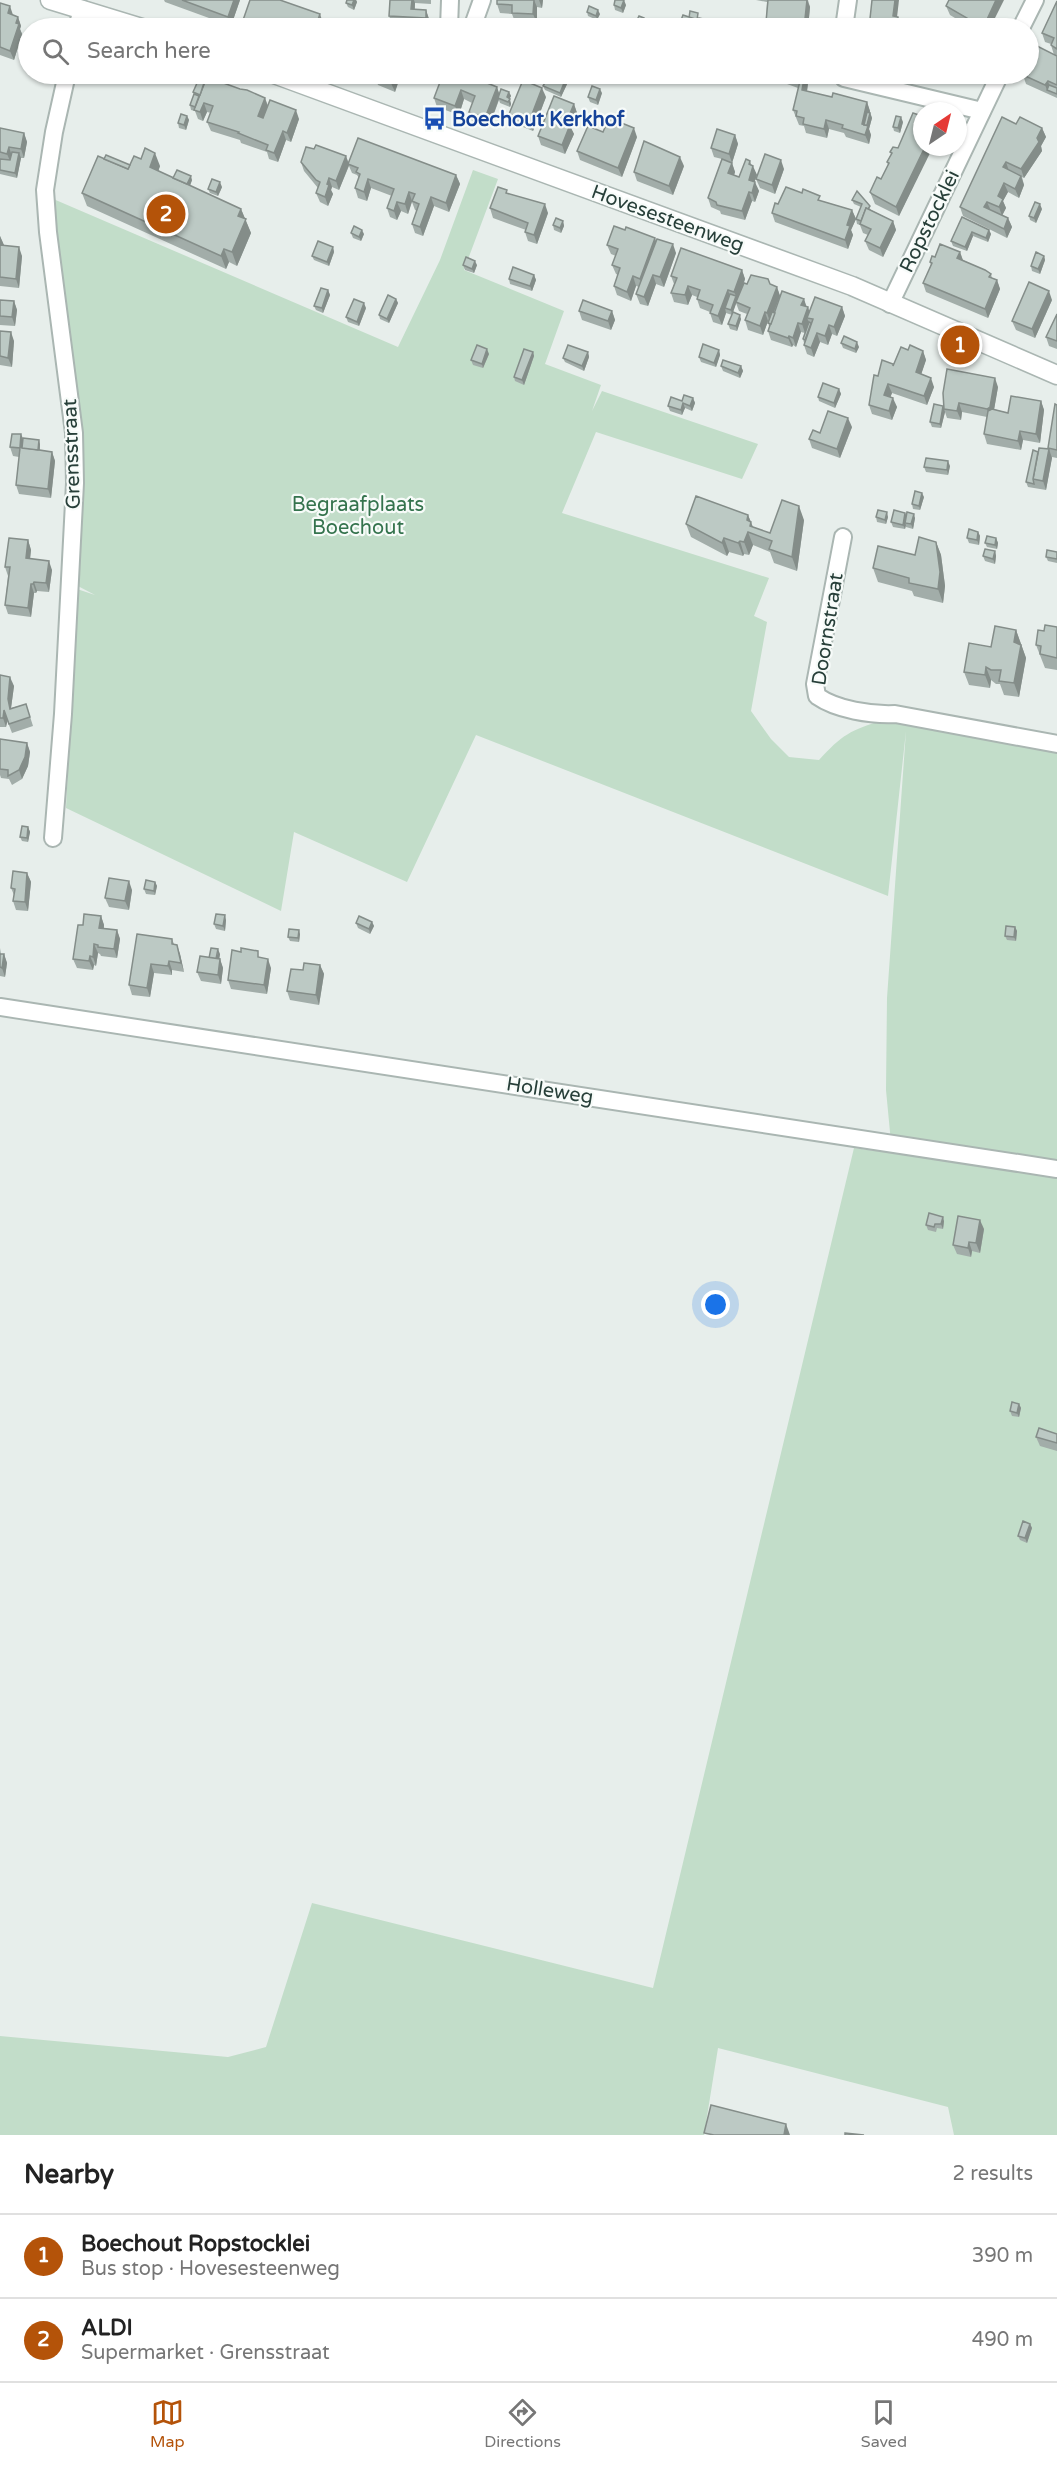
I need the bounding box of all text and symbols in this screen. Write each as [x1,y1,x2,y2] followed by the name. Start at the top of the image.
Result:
[18,18,1039,84] search box
[39,35,72,68] icon: search
[87,38,211,64] text: Search here
[913,102,967,156] north arrow
[421,106,447,132] bus stop icon: Boechout Kerkhof
[452,108,625,132] place label: Boechout Kerkhof
[895,166,965,277] street label: Ropstocklei
[588,180,747,258] street label: Hovesesteenweg
[146,192,186,236] pin: 2
[940,322,980,368] pin: 1
[58,398,86,510] street label: Grensstraat
[292,493,424,540] park label: Begraafplaats Boechout
[807,571,849,687] street label: Doornstraat
[505,1072,595,1110] street label: Holleweg
[701,1290,730,1319] your location
[24,2159,114,2190] text: Nearby
[953,2162,1033,2186] text: 2 results
[81,2231,310,2257] text: Boechout Ropstocklei
[37,2244,50,2268] text: 1
[972,2244,1033,2268] text: 390 m
[81,2257,340,2281] text: Bus stop · Hovesesteenweg
[81,2315,133,2341] text: ALDI
[37,2328,50,2352] text: 2
[972,2328,1033,2352] text: 490 m
[81,2341,330,2365] text: Supermarket · Grensstraat
[150,2396,184,2452] tab: Map
[484,2396,561,2452] tab: Directions
[861,2396,907,2452] tab: Saved

